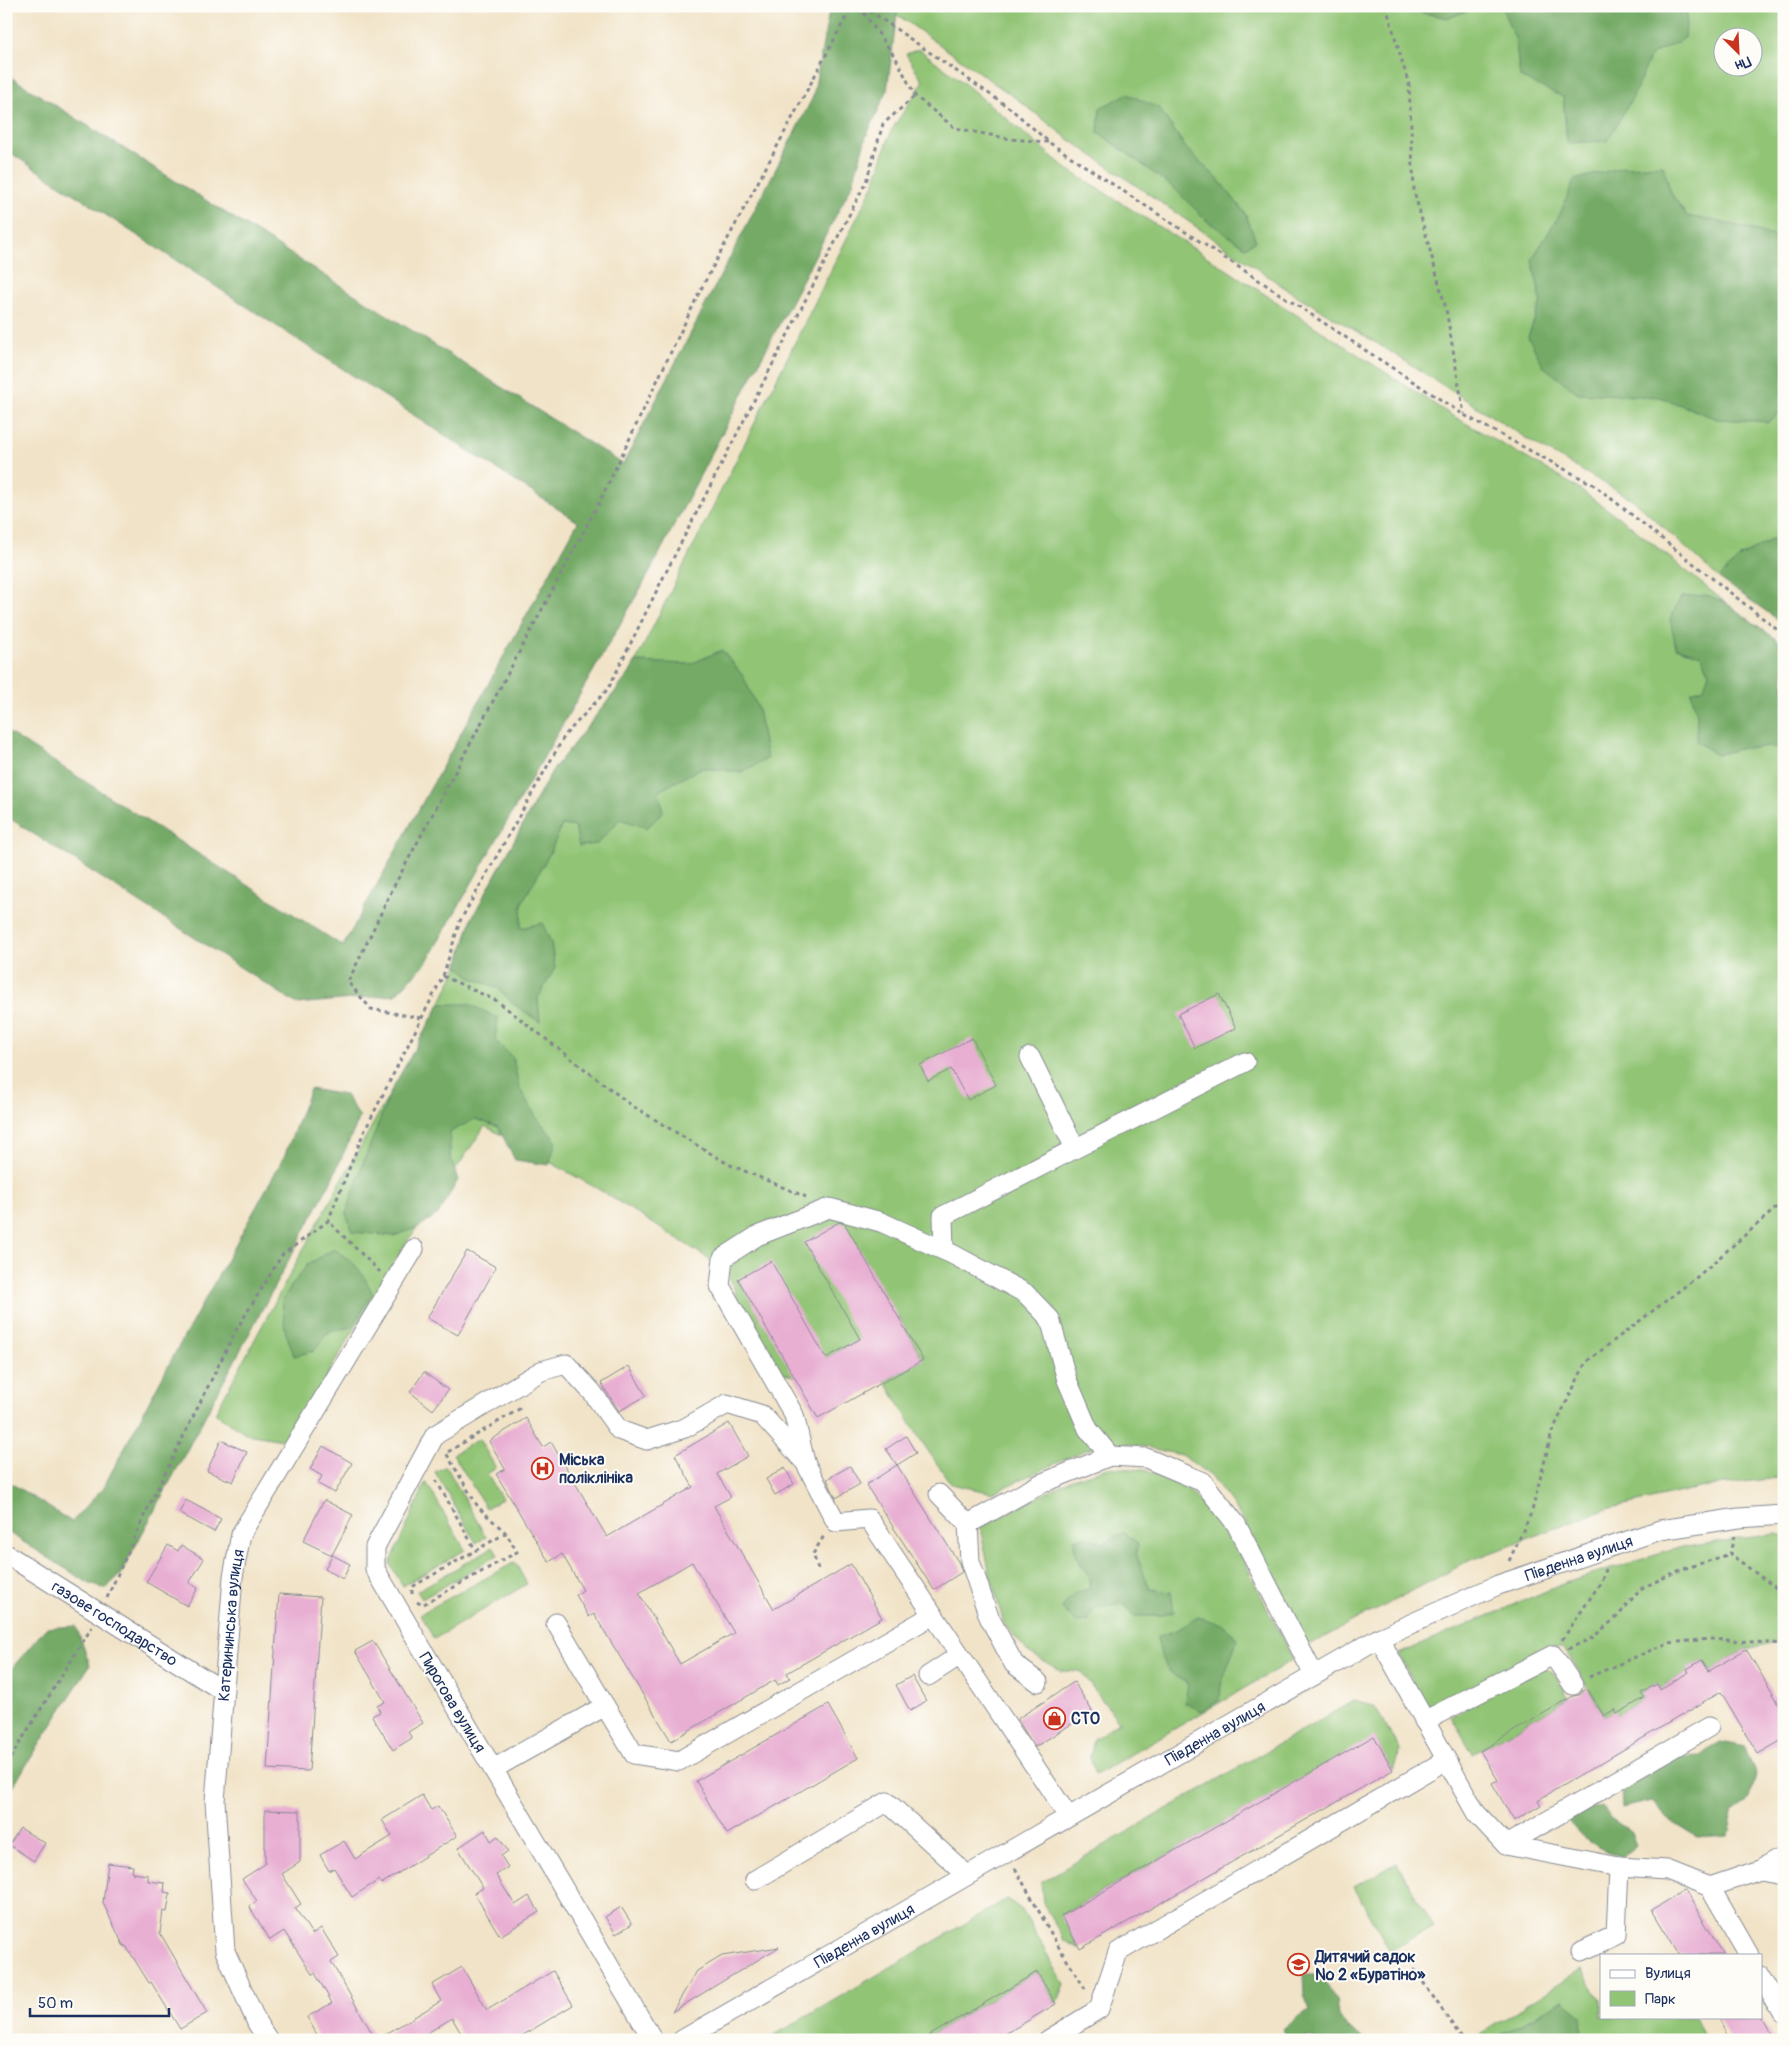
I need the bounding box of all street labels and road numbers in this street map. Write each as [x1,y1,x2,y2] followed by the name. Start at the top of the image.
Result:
[1522,1531,1635,1586] street label: Південна вулиця
[214,1547,249,1702] street label: Катерининська вулиця
[48,1577,181,1671] street label: газове господарство
[414,1649,490,1756] street label: Пирогова вулиця
[1161,1697,1269,1770] street label: Південна вулиця
[811,1899,918,1973] street label: Південна вулиця

